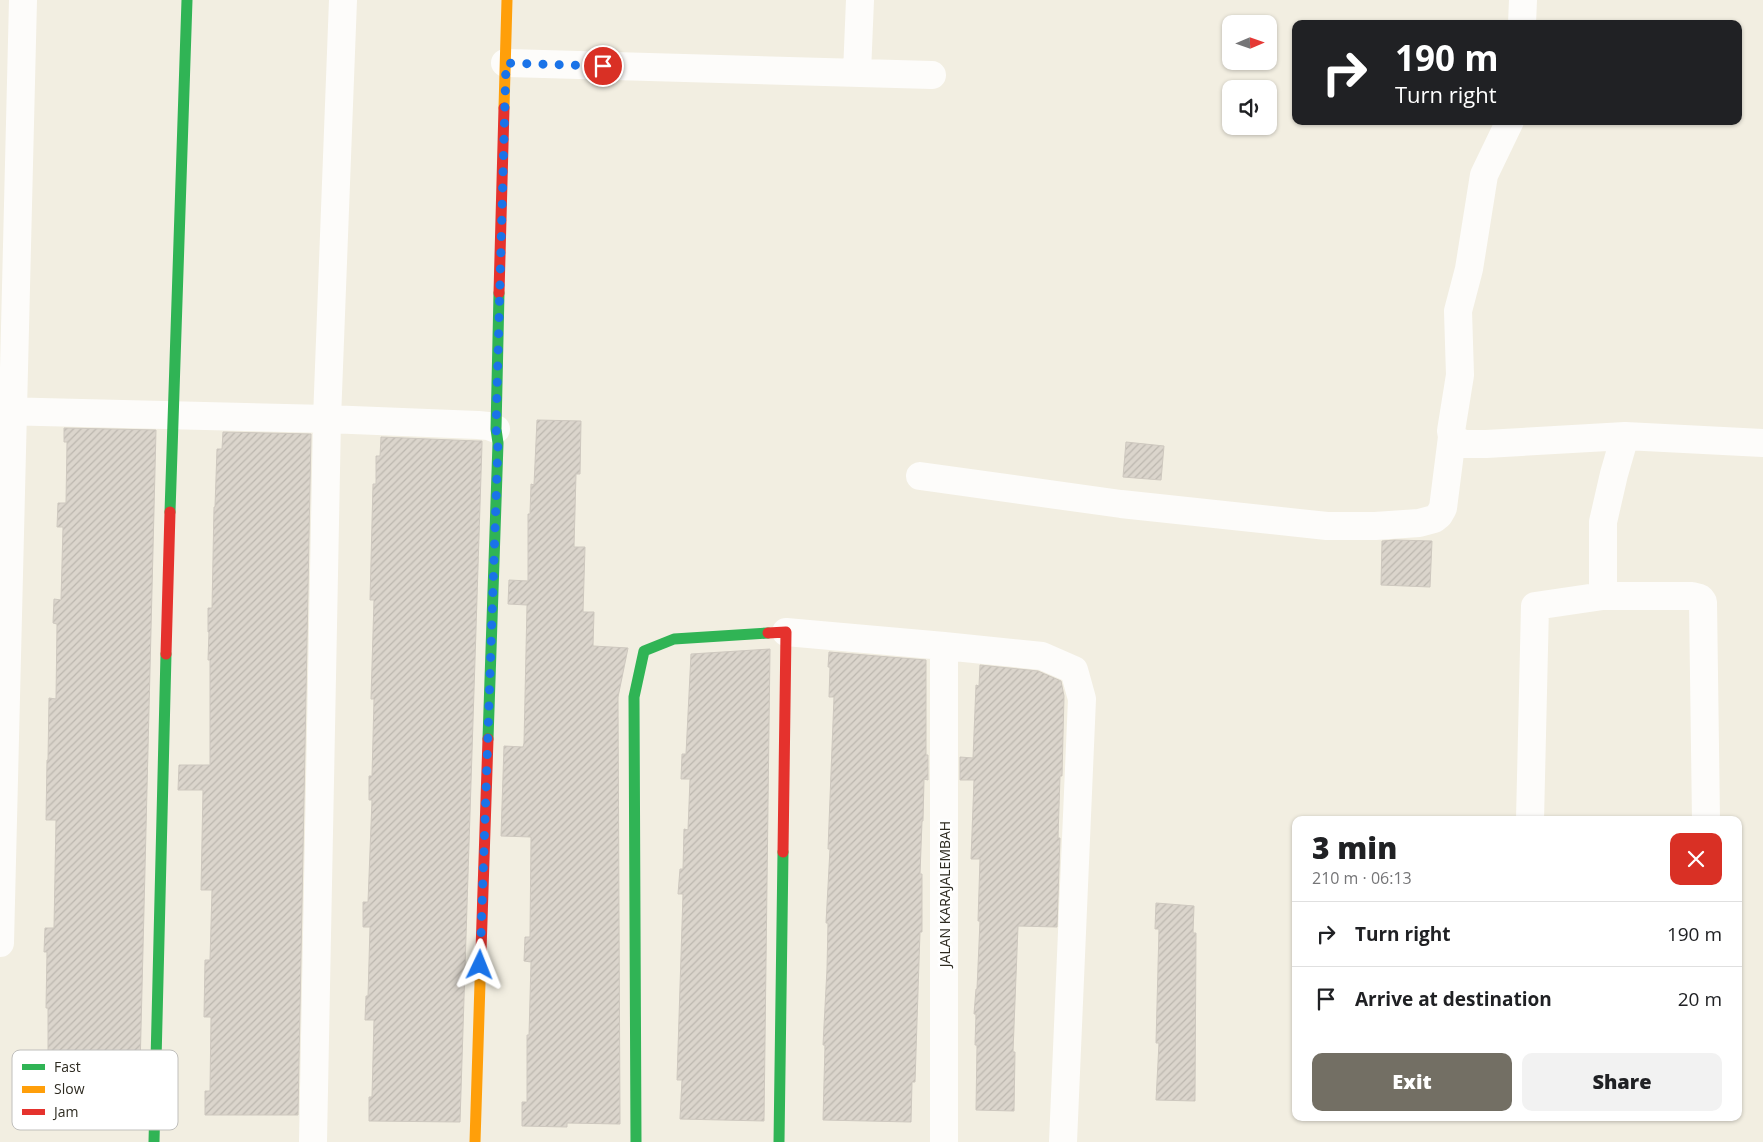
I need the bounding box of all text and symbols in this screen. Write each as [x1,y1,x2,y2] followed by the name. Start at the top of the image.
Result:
[1222,15,1278,70] north arrow
[1222,15,1277,135] map controls
[1395,34,1499,81] text: 190 m
[1312,40,1377,105] icon: right
[582,45,624,87] pin
[589,52,617,80] icon: arrive
[1395,79,1497,109] text: Turn right
[1222,80,1277,135] button: sound
[935,821,954,969] street label: JALAN KARAJALEMBAH
[1312,827,1397,868] text: 3 min
[1670,833,1722,885] button: close
[1312,867,1412,889] text: 210 m · 06:13
[1312,920,1340,948] icon: right
[1355,921,1450,947] text: Turn right
[1667,921,1722,947] text: 190 m
[453,938,505,990] position arrow
[1312,985,1340,1013] icon: arrive
[1355,986,1552,1012] text: Arrive at destination
[1678,986,1722,1012] text: 20 m
[12,1050,178,1130] legend
[1312,1053,1512,1111] button: Exit
[1522,1053,1722,1111] button: Share
[54,1057,81,1076] text: Fast
[54,1079,85,1098] text: Slow
[52,1102,79,1121] text: Jam

